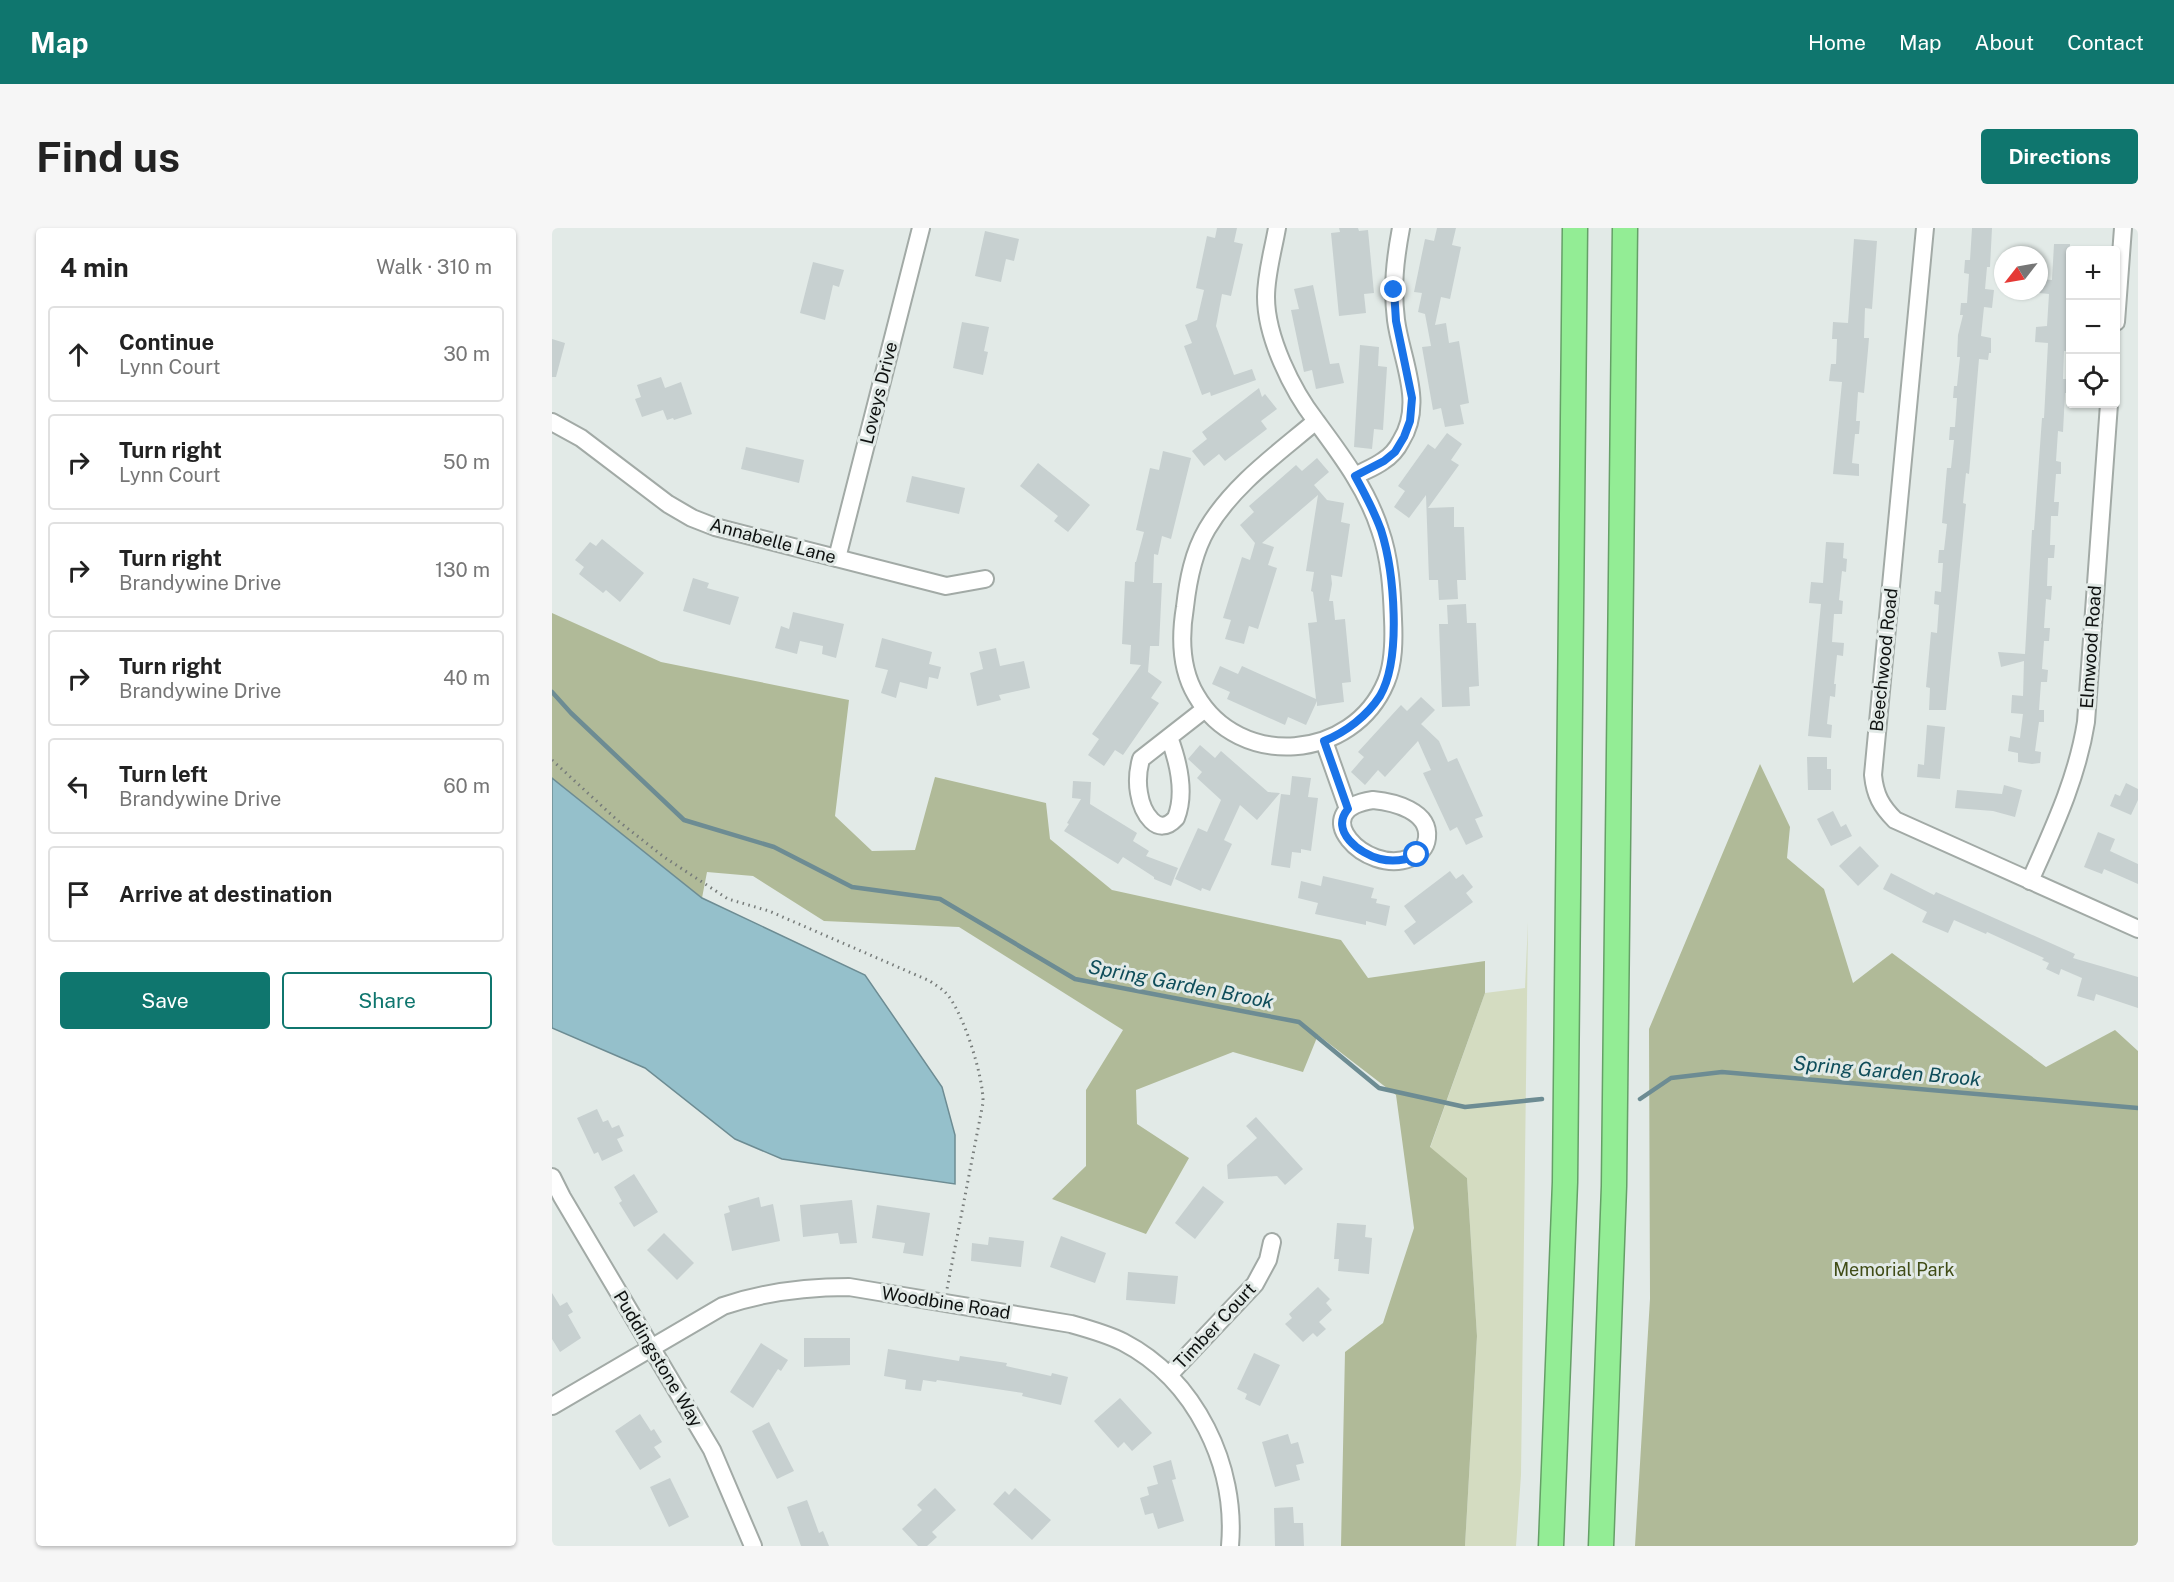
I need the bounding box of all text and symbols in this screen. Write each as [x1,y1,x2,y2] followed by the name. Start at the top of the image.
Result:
[30,26,89,59] text: Map
[1808,30,1866,55] text: Home
[1899,30,1942,55] text: Map
[1975,30,2034,55] text: About
[2067,30,2144,55] text: Contact
[1981,129,2138,184] button: Directions
[36,132,180,181] text: Find us
[1994,246,2048,300] north arrow
[2066,246,2120,408] map controls
[2066,246,2120,300] button: +
[60,252,129,283] text: 4 min
[376,255,492,279] text: Walk · 310 m
[1380,276,1406,302] route end
[2066,300,2120,354] button: −
[119,329,214,355] text: Continue
[62,338,95,371] icon: ahead
[856,339,901,446] street label: Loveys Drive
[443,342,490,366] text: 30 m
[2066,354,2120,408] button: locate
[119,355,220,379] text: Lynn Court
[119,437,222,463] text: Turn right
[62,446,95,479] icon: right
[443,450,490,474] text: 50 m
[119,463,220,487] text: Lynn Court
[708,514,838,567] street label: Annabelle Lane
[119,545,222,571] text: Turn right
[62,554,95,587] icon: right
[435,558,490,582] text: 130 m
[119,571,281,595] text: Brandywine Drive
[2076,585,2105,709] street label: Elmwood Road
[1866,587,1901,733] street label: Beechwood Road
[119,653,222,679] text: Turn right
[62,662,95,695] icon: right
[443,666,490,690] text: 40 m
[119,679,281,703] text: Brandywine Drive
[119,761,208,787] text: Turn left
[62,770,95,803] icon: left
[443,774,490,798] text: 60 m
[119,787,281,811] text: Brandywine Drive
[1403,841,1429,867] route start
[62,878,95,911] icon: arrive
[119,881,332,907] text: Arrive at destination
[1086,954,1276,1014] water label: Spring Garden Brook
[60,972,270,1029] button: Save
[282,972,492,1029] button: Share
[1792,1051,1982,1091] water label: Spring Garden Brook
[1833,1259,1955,1280] park label: Memorial Park
[1169,1278,1260,1373] street label: Timber Court
[880,1282,1012,1323] street label: Woodbine Road
[609,1287,708,1431] street label: Puddingstone Way

